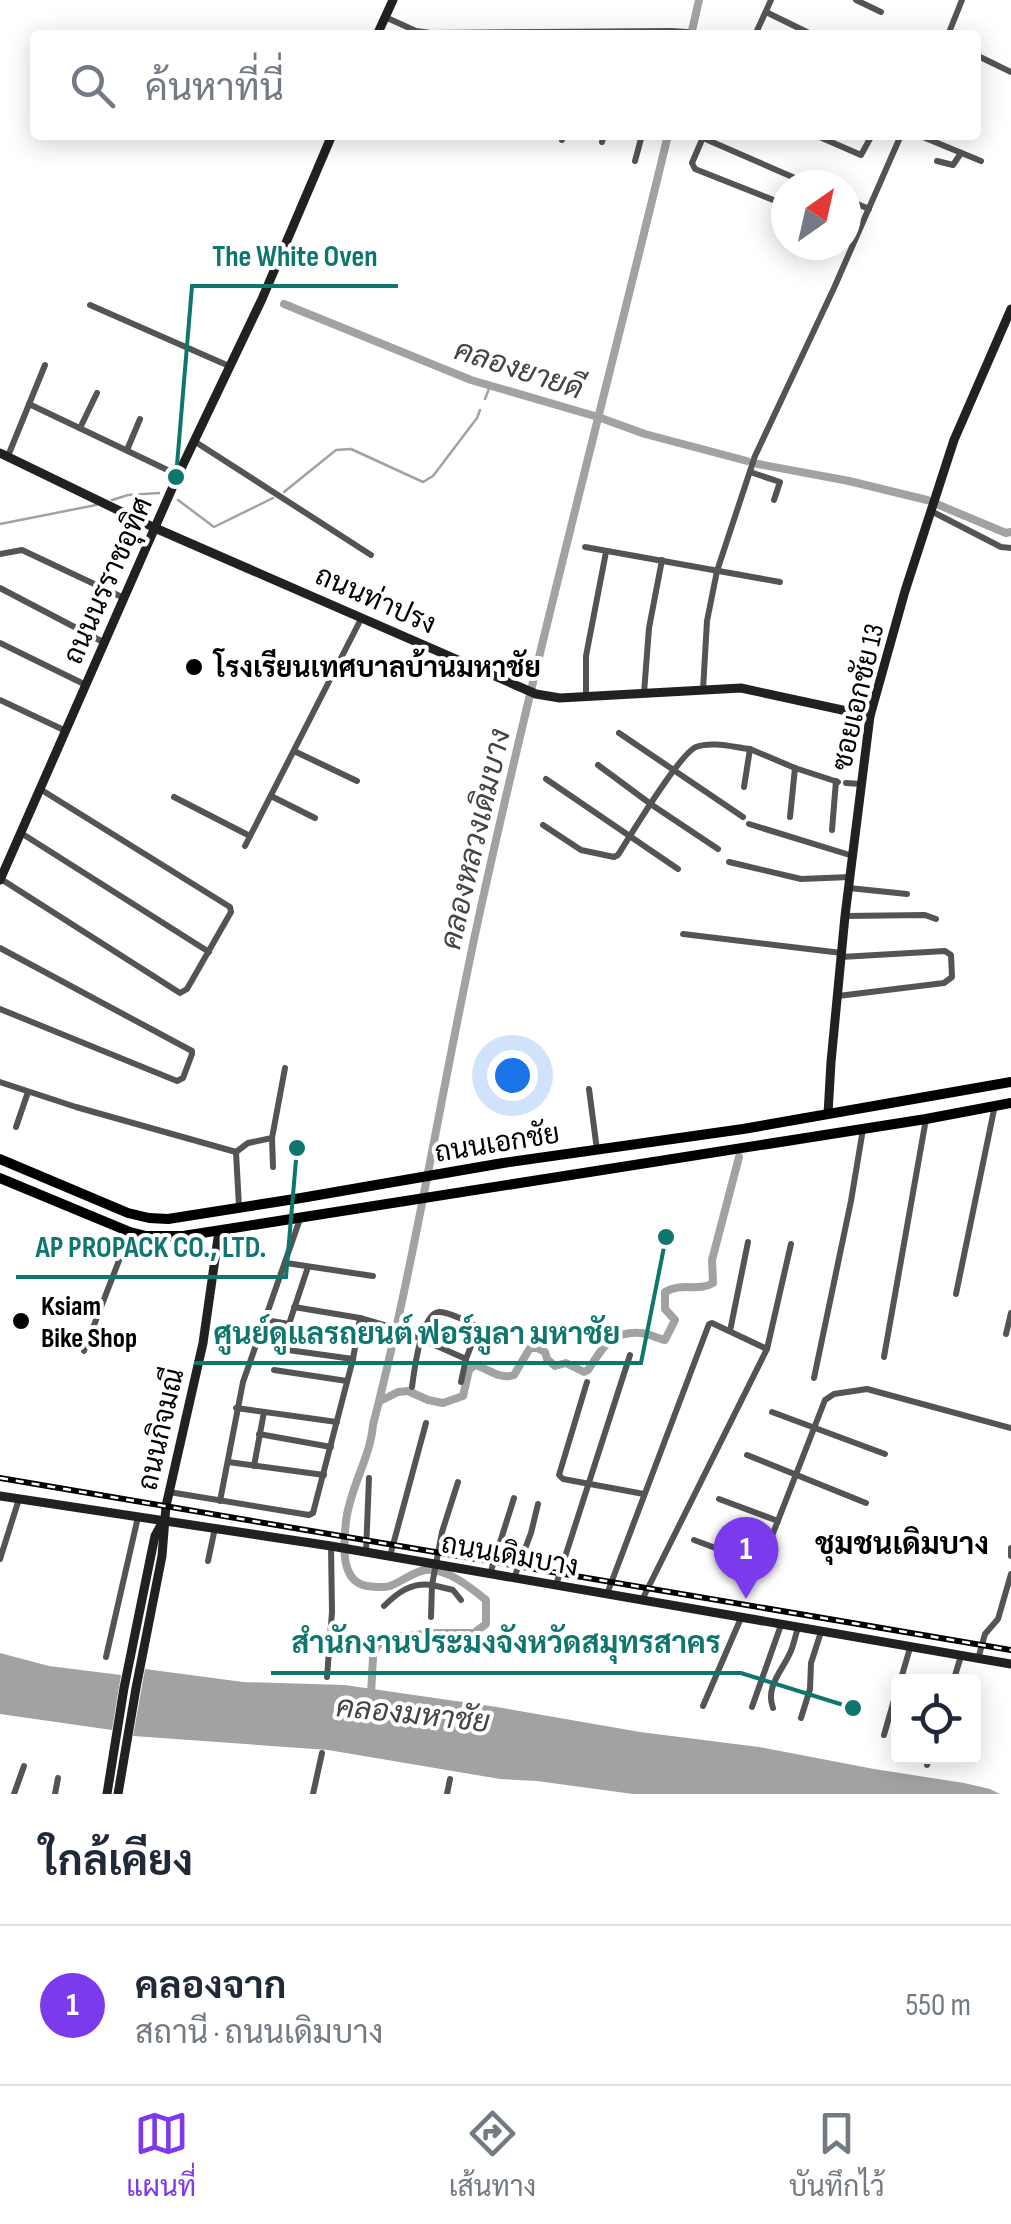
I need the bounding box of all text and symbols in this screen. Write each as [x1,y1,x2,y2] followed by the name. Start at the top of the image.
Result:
[30,30,981,140] search box
[65,58,120,113] icon: search
[145,66,284,111] text: ค้นหาที่นี่
[771,170,861,260] north arrow
[192,226,398,286] callout: The White Oven
[212,239,378,275] text: The White Oven
[450,330,590,408] water label: คลองยายดี
[56,492,162,670] street label: ถนนนรราชอุทิศ
[310,557,442,642] street label: ถนนท่าปรง
[823,620,891,774] street label: ซอยเอกชัย 13
[212,648,541,685] place label: โรงเรียนเทศบาลบ้านมหาชัย
[183,656,205,678] marker: โรงเรียนเทศบาลบ้านมหาชัย
[433,725,519,953] water label: คลองหลวงเดิมบาง
[487,1050,538,1101] your location
[432,1114,562,1170] street label: ถนนเอกชัย
[16,1217,286,1277] callout: AP PROPACK CO., LTD.
[35,1230,266,1266] text: AP PROPACK CO., LTD.
[41,1290,137,1355] place label: Ksiam Bike Shop
[194,1303,641,1363] callout: ศูนย์ดูแลรถยนต์ ฟอร์มูลา มหาชัย
[10,1310,32,1332] marker: Ksiam Bike Shop
[214,1314,620,1355] text: ศูนย์ดูแลรถยนต์ ฟอร์มูลา มหาชัย
[129,1364,191,1494] street label: ถนนกิจมณี
[714,1516,778,1599] pin: 1
[439,1526,581,1584] street label: ถนนเดิมบาง
[815,1526,989,1565] district label: ชุมชนเดิมบาง
[271,1613,741,1673] callout: สำนักงานประมงจังหวัดสมุทรสาคร
[291,1624,721,1664] text: สำนักงานประมงจังหวัดสมุทรสาคร
[891,1674,981,1764] map controls
[891,1674,981,1764] button: locate
[334,1687,492,1741] water label: คลองมหาชัย
[40,1837,193,1888] text: ใกล้เคียง
[135,1964,286,2009] text: คลองจาก
[66,1986,79,2025] text: 1
[905,1986,971,2025] text: 550 m
[135,2014,383,2053] text: สถานี · ถนนเดิมบาง
[126,2106,196,2204] tab: แผนที่
[449,2106,536,2204] tab: เส้นทาง
[789,2106,885,2204] tab: บันทึกไว้

